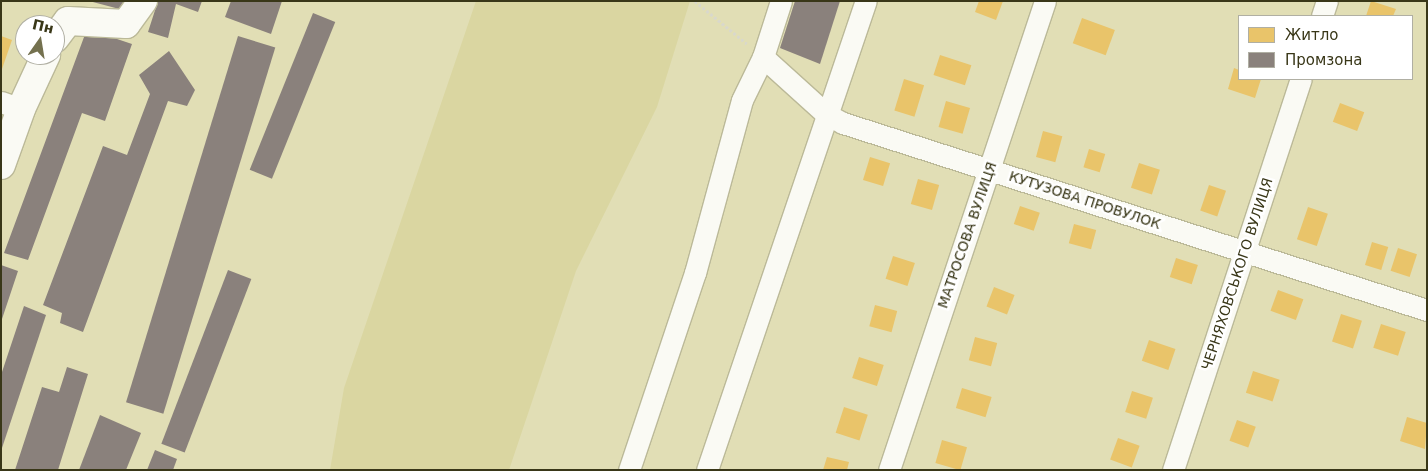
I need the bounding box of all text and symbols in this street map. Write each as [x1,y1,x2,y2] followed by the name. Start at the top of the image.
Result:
[15,15,65,65] north arrow
[1238,15,1413,80] legend
[31,16,55,37] text: Пн
[1285,26,1338,44] text: Житло
[1285,51,1362,69] text: Промзона
[934,160,1000,310] street label: МАТРОСОВА ВУЛИЦЯ
[1007,167,1163,233] street label: КУТУЗОВА ПРОВУЛОК
[1198,176,1276,372] street label: ЧЕРНЯХОВСЬКОГО ВУЛИЦЯ

